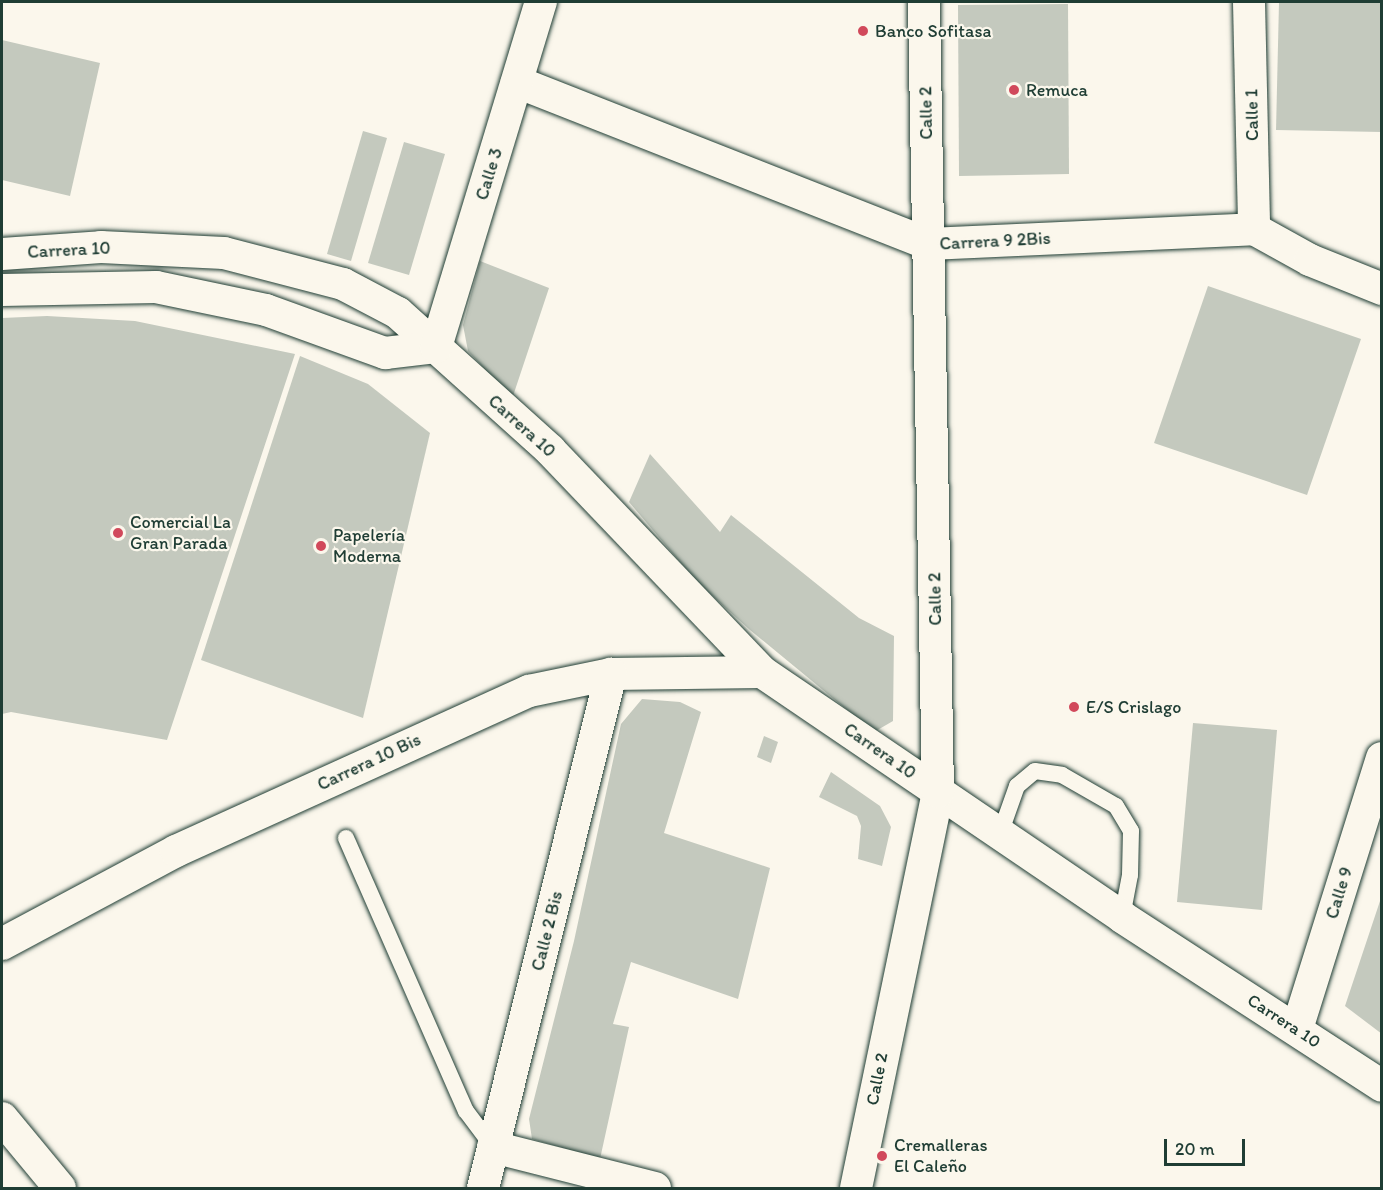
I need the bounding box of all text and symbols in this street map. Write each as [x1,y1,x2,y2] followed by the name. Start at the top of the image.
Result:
[875,20,991,42] place label: Banco Sofitasa
[856,24,870,38] marker: Banco Sofitasa
[1026,79,1088,101] place label: Remuca
[1007,83,1021,97] marker: Remuca
[915,86,937,140] street label: Calle 2
[1241,89,1263,141] street label: Calle 1
[471,145,507,203] street label: Calle 3
[939,227,1051,255] street label: Carrera 9 2Bis
[27,237,111,263] street label: Carrera 10
[484,390,560,462] street label: Carrera 10
[130,512,231,554] place label: Comercial La Gran Parada
[333,525,405,568] place label: Papelería Moderna
[111,526,125,540] marker: Comercial La Gran Parada
[314,539,328,553] marker: Papelería Moderna
[924,572,946,626] street label: Calle 2
[1086,696,1181,718] place label: E/S Crislago
[1067,700,1081,714] marker: E/S Crislago
[840,718,920,784] street label: Carrera 10
[314,729,424,795] street label: Carrera 10 Bis
[1321,864,1357,922] street label: Calle 9
[527,889,567,973] street label: Calle 2 Bis
[1243,989,1325,1053] street label: Carrera 10
[861,1051,893,1107] street label: Calle 2
[1167,1127,1248,1165] scale bar
[894,1135,988,1178] place label: Cremalleras El Caleño
[1175,1138,1215,1160] text: 20 m
[875,1149,889,1163] marker: Cremalleras El Caleño

